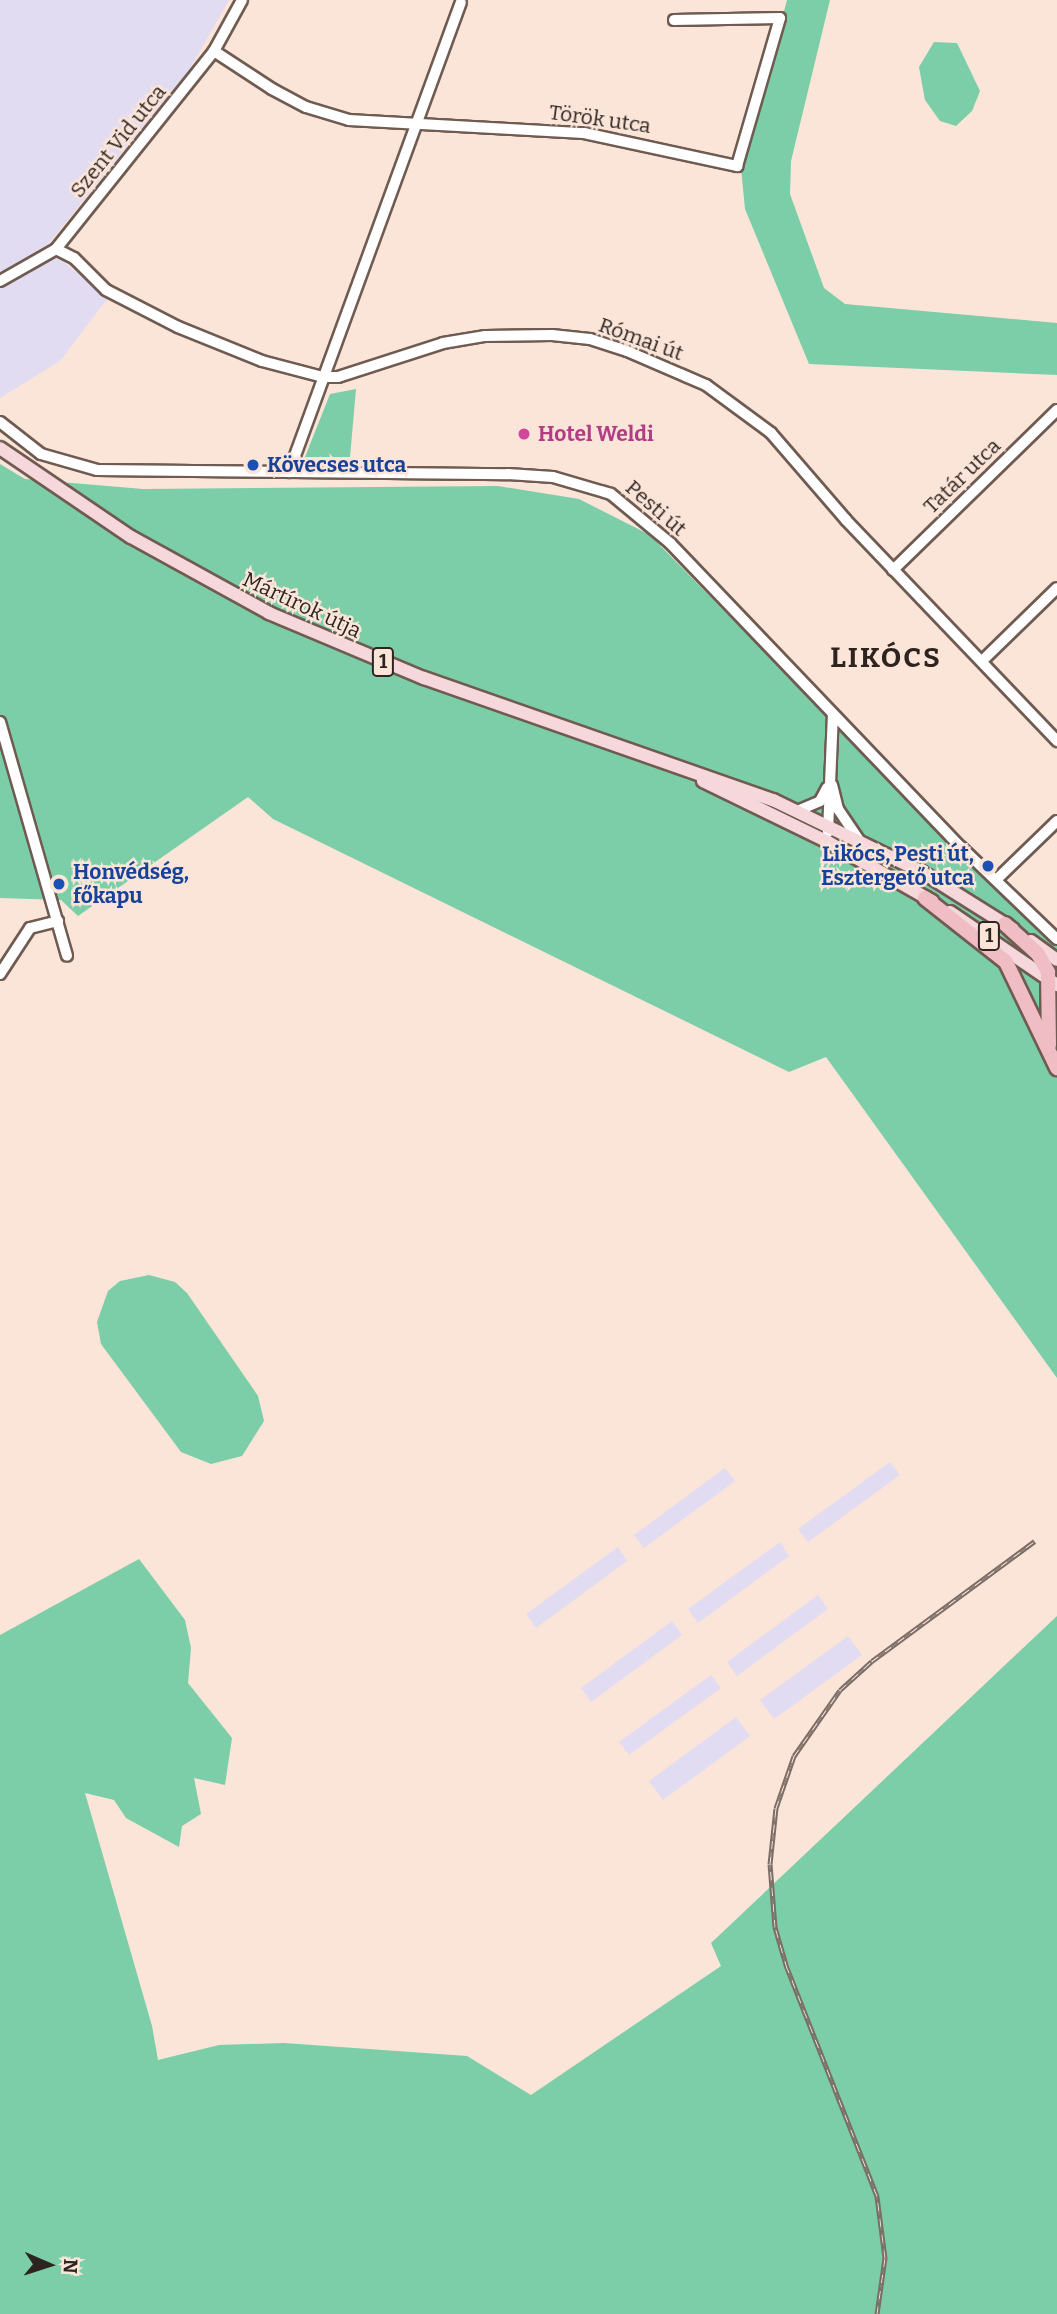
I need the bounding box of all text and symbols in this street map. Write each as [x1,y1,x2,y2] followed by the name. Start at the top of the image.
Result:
[65,79,171,203] street label: Szent Vid utca
[547,99,653,139] street label: Török utca
[595,312,687,366] street label: Római út
[538,421,654,447] place label: Hotel Weldi
[516,426,532,442] marker: Hotel Weldi
[918,433,1006,519] street label: Tatár utca
[267,452,406,478] place label: Kövecses utca
[245,457,261,473] marker: Kövecses utca
[620,475,692,541] street label: Pesti út
[239,567,365,643] street label: Mártírok útja
[831,641,941,675] district label: LIKÓCS
[371,646,395,678] road number: 1
[821,841,974,891] place label: Likócs, Pesti út, Esztergető utca
[980,858,996,874] marker: Likócs, Pesti út, Esztergető utca
[73,859,189,909] place label: Honvédség, főkapu
[51,876,67,892] marker: Honvédség, főkapu
[977,920,1001,952] road number: 1
[14,2230,84,2300] north arrow
[59,2258,82,2274] text: N

